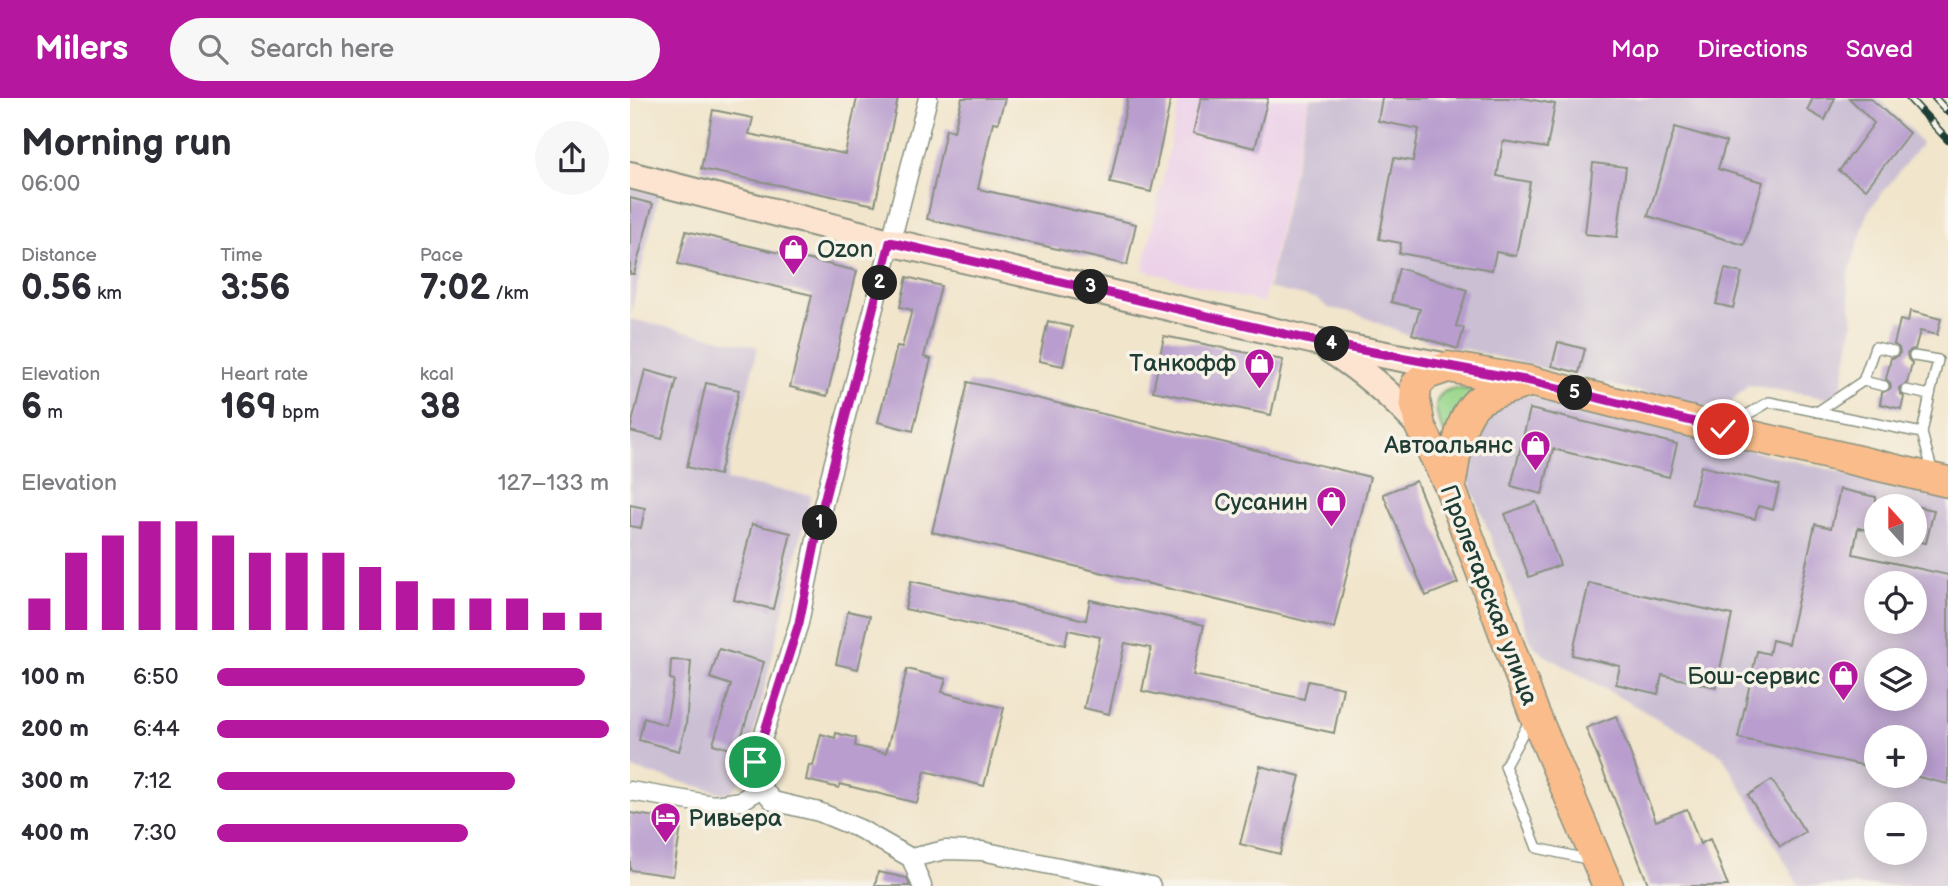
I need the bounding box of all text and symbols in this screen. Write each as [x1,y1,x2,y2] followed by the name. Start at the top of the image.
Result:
[170,18,660,81] search box
[35,29,128,69] text: Milers
[194,30,232,68] icon: search
[250,34,394,65] text: Search here
[1611,35,1659,64] text: Map
[1697,35,1808,64] text: Directions
[1846,35,1913,64] text: Saved
[21,121,232,166] text: Morning run
[535,121,609,195] button: share
[21,170,80,198] text: 06:00
[777,232,811,276] shop icon: Ozon
[817,235,873,264] place label: Ozon
[21,244,97,267] text: Distance
[220,244,262,267] text: Time
[420,244,463,267] text: Pace
[862,266,898,300] pin: 2
[21,267,92,310] text: 0.56
[220,267,291,310] text: 3:56
[420,267,490,310] text: 7:02
[1074,270,1108,304] pin: 3
[874,271,885,294] text: 2
[1085,275,1096,298] text: 3
[92,282,122,305] text: km
[490,282,529,305] text: /km
[1314,327,1350,362] pin: 4
[1326,332,1337,355] text: 4
[1242,346,1276,390] shop icon: Танкофф
[1129,349,1236,378] place label: Танкофф
[21,363,100,386] text: Elevation
[220,363,308,386] text: Heart rate
[420,363,454,386] text: kcal
[1558,376,1592,410] pin: 5
[1569,381,1580,404] text: 5
[21,386,42,429] text: 6
[220,386,277,429] text: 169
[420,386,461,429] text: 38
[1693,399,1753,459] pin
[42,401,63,424] text: m
[277,401,319,424] text: bpm
[1704,410,1742,448] icon: check
[1519,428,1553,472] shop icon: Автоальянс
[1383,431,1513,460] place label: Автоальянс
[21,469,117,497] text: Elevation
[498,469,609,497] text: 127–133 m
[1434,481,1544,709] street label: Пролетарская улица
[1314,485,1348,529] shop icon: Сусанин
[1214,488,1308,517] place label: Сусанин
[1864,494,1927,556] north arrow
[1864,494,1927,865] map controls
[802,506,838,540] pin: 1
[816,511,824,534] text: 1
[1864,571,1927,634] button: locate
[1864,648,1927,711] button: layers
[1826,659,1860,703] shop icon: Бош-сервис
[1687,662,1820,691] place label: Бош-сервис
[21,663,85,691] text: 100 m
[133,663,178,691] text: 6:50
[21,715,89,743] text: 200 m
[133,715,180,743] text: 6:44
[1864,725,1927,788] button: +
[725,732,785,792] pin
[736,743,774,781] icon: arrive
[21,767,89,795] text: 300 m
[133,767,171,795] text: 7:12
[648,801,682,845] hotel icon: Ривьера
[1864,802,1927,865] button: −
[688,804,782,833] place label: Ривьера
[21,819,89,847] text: 400 m
[133,819,177,847] text: 7:30

